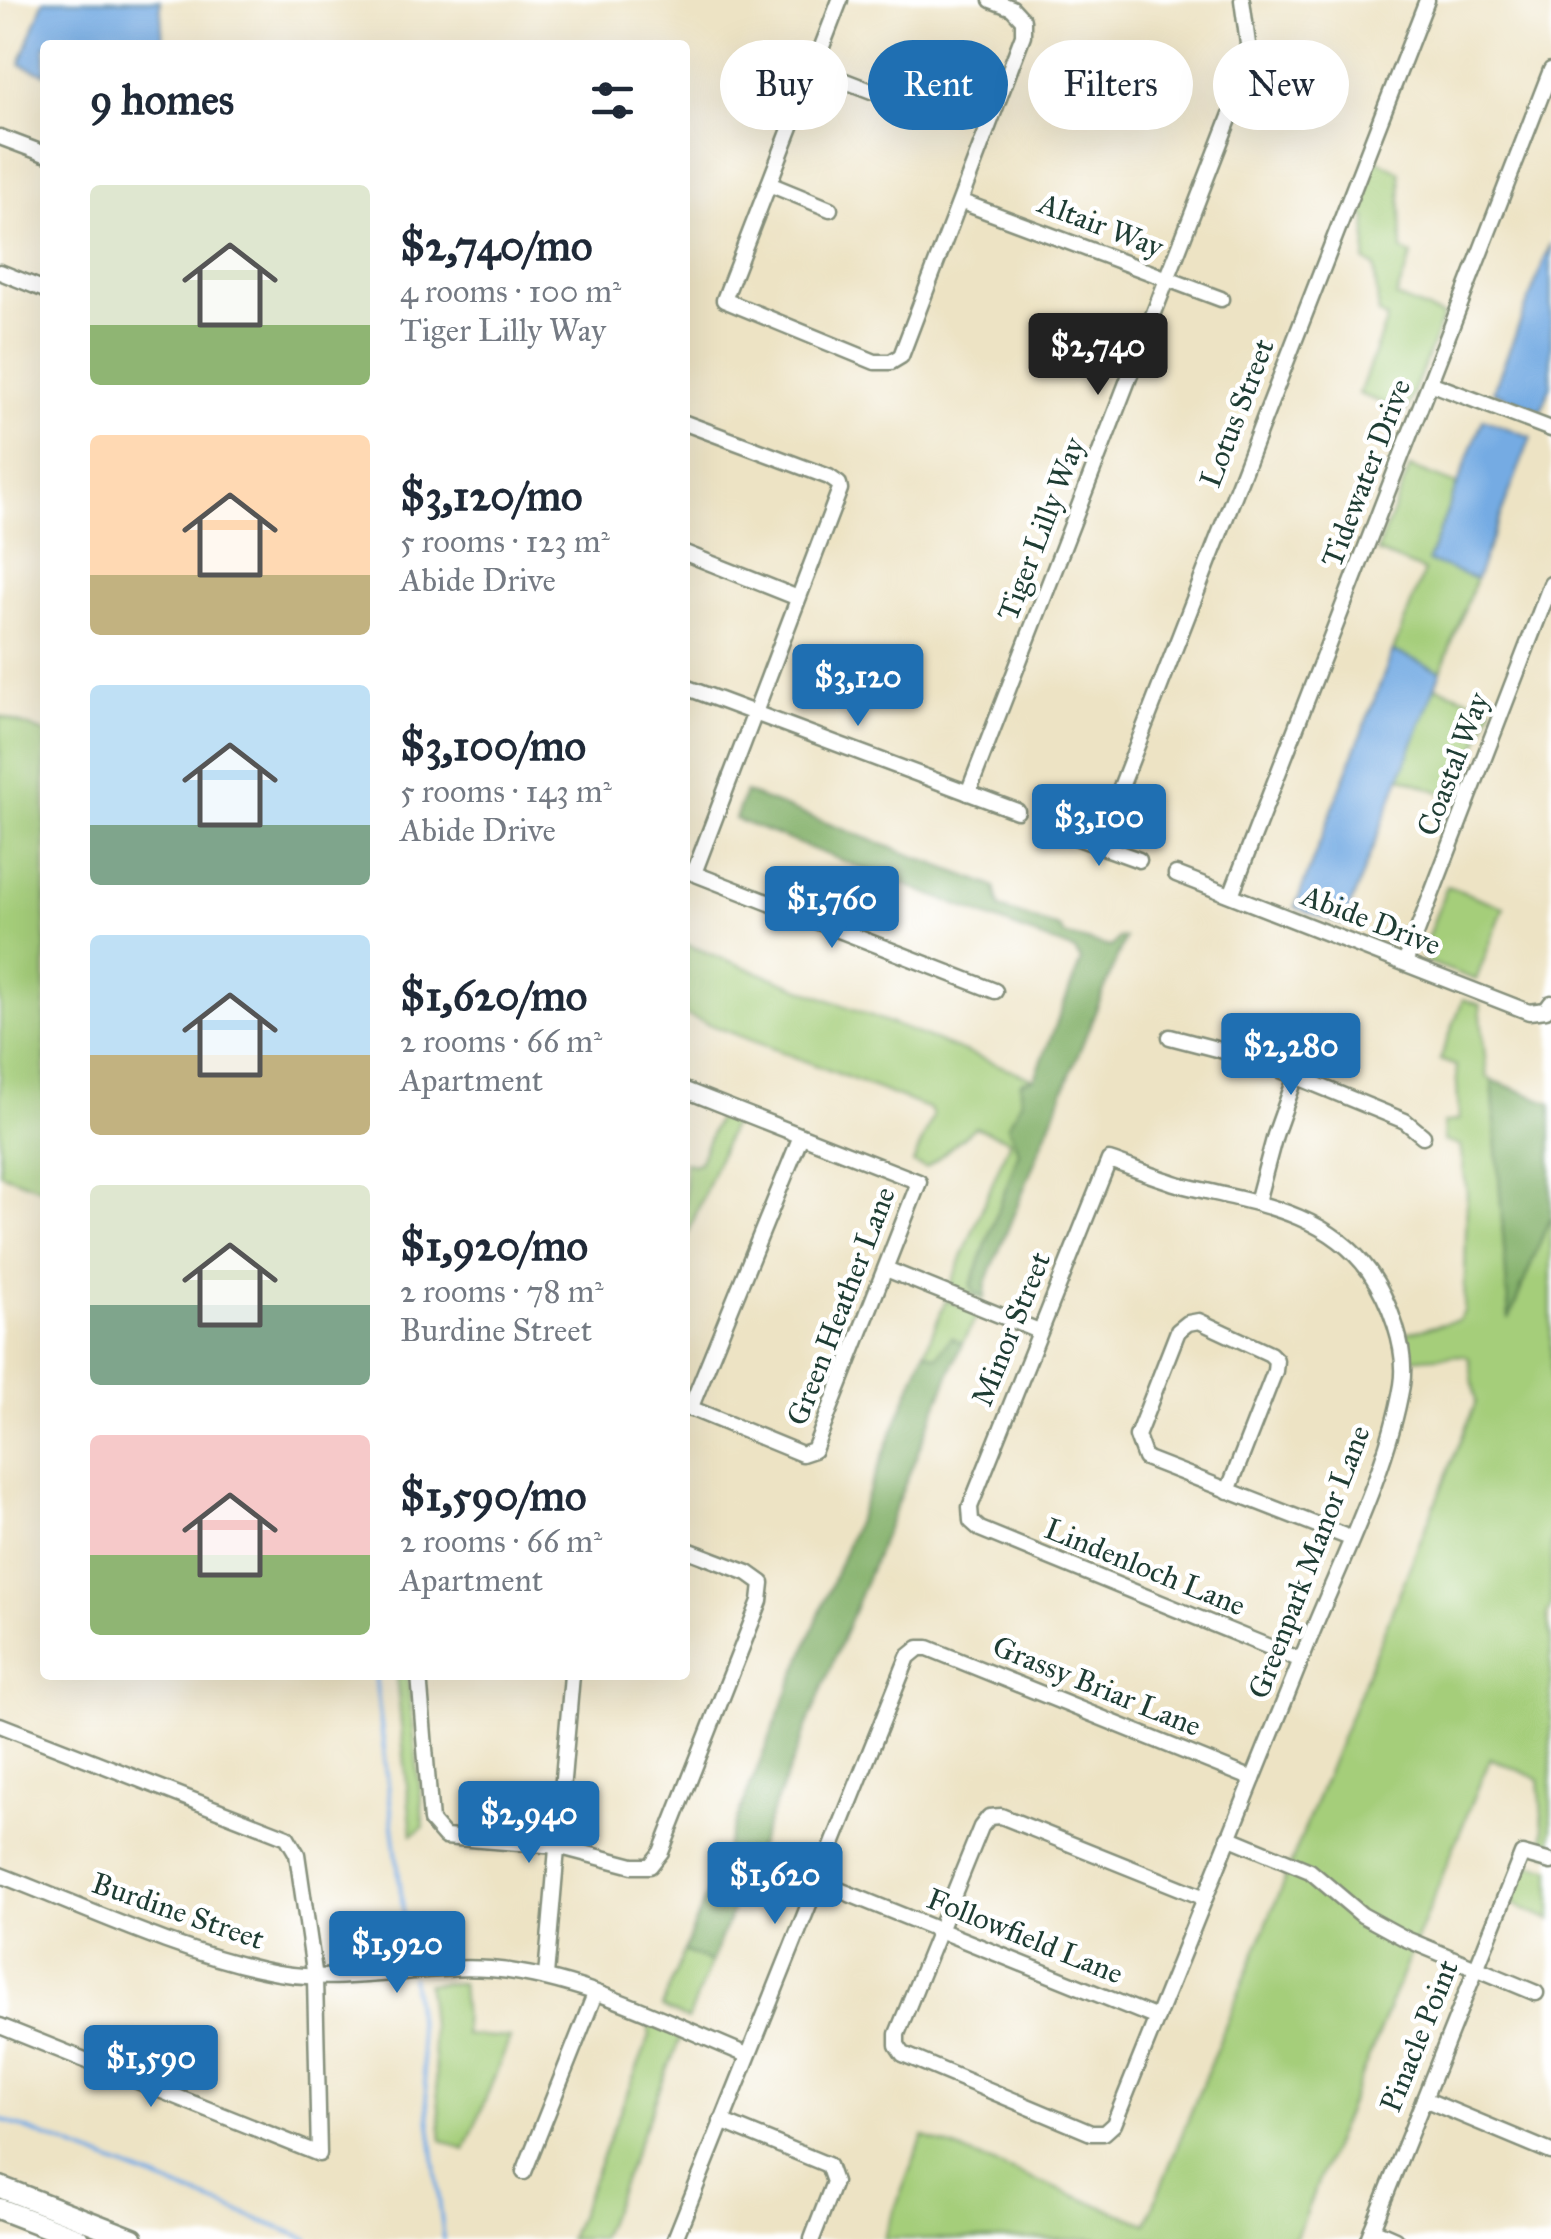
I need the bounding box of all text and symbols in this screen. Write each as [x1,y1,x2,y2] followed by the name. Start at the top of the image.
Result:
[720,40,848,130] chip: Buy
[868,40,1008,130] chip: Rent
[1028,40,1193,130] chip: Filters
[1213,40,1349,130] chip: New
[585,73,640,128] icon: filters
[90,74,234,126] text: 9 homes
[1032,184,1169,266] street label: Altair Way
[400,220,592,272] text: $2,740/mo
[170,225,290,345] icon: home
[400,272,621,311] text: 4 rooms · 100 m²
[400,311,606,350] text: Tiger Lilly Way
[1017,313,1179,398] pin: $2,740
[1051,326,1145,365] text: $2,740
[1192,333,1282,492] street label: Lotus Street
[1314,374,1418,572] street label: Tidewater Drive
[990,432,1093,626] street label: Tiger Lilly Way
[400,470,583,522] text: $3,120/mo
[170,475,290,595] icon: home
[400,522,610,561] text: 5 rooms · 123 m²
[400,561,556,600] text: Abide Drive
[777,644,939,729] pin: $3,120
[814,657,902,696] text: $3,120
[1409,686,1497,841] street label: Coastal Way
[400,720,586,772] text: $3,100/mo
[170,725,290,845] icon: home
[400,772,612,811] text: 5 rooms · 143 m²
[1018,784,1180,869] pin: $3,100
[1054,797,1144,836] text: $3,100
[400,811,556,850] text: Abide Drive
[751,866,913,951] pin: $1,760
[1294,876,1446,963] street label: Abide Drive
[787,879,877,918] text: $1,760
[400,970,587,1022] text: $1,620/mo
[170,975,290,1095] icon: home
[1210,1013,1372,1098] pin: $2,280
[400,1022,602,1061] text: 2 rooms · 66 m²
[1243,1026,1339,1065] text: $2,280
[400,1061,543,1100] text: Apartment
[779,1182,903,1430] street label: Green Heather Lane
[400,1220,588,1272] text: $1,920/mo
[170,1225,290,1345] icon: home
[964,1246,1058,1411] street label: Minor Street
[400,1272,604,1311] text: 2 rooms · 78 m²
[400,1311,592,1350] text: Burdine Street
[1240,1420,1378,1704] street label: Greenpark Manor Lane
[400,1470,586,1522] text: $1,590/mo
[170,1475,290,1595] icon: home
[1039,1510,1251,1624] street label: Lindenloch Lane
[400,1522,602,1561] text: 2 rooms · 66 m²
[400,1561,543,1600] text: Apartment
[988,1628,1206,1744] street label: Grassy Briar Lane
[448,1781,610,1866] pin: $2,940
[480,1794,578,1833] text: $2,940
[694,1842,856,1927] pin: $1,620
[730,1855,820,1894] text: $1,620
[87,1865,269,1957] street label: Burdine Street
[922,1880,1128,1992] street label: Followfield Lane
[316,1911,478,1996] pin: $1,920
[351,1924,443,1963] text: $1,920
[1372,1954,1466,2117] street label: Pinacle Point
[70,2025,232,2110] pin: $1,590
[106,2038,196,2077] text: $1,590

